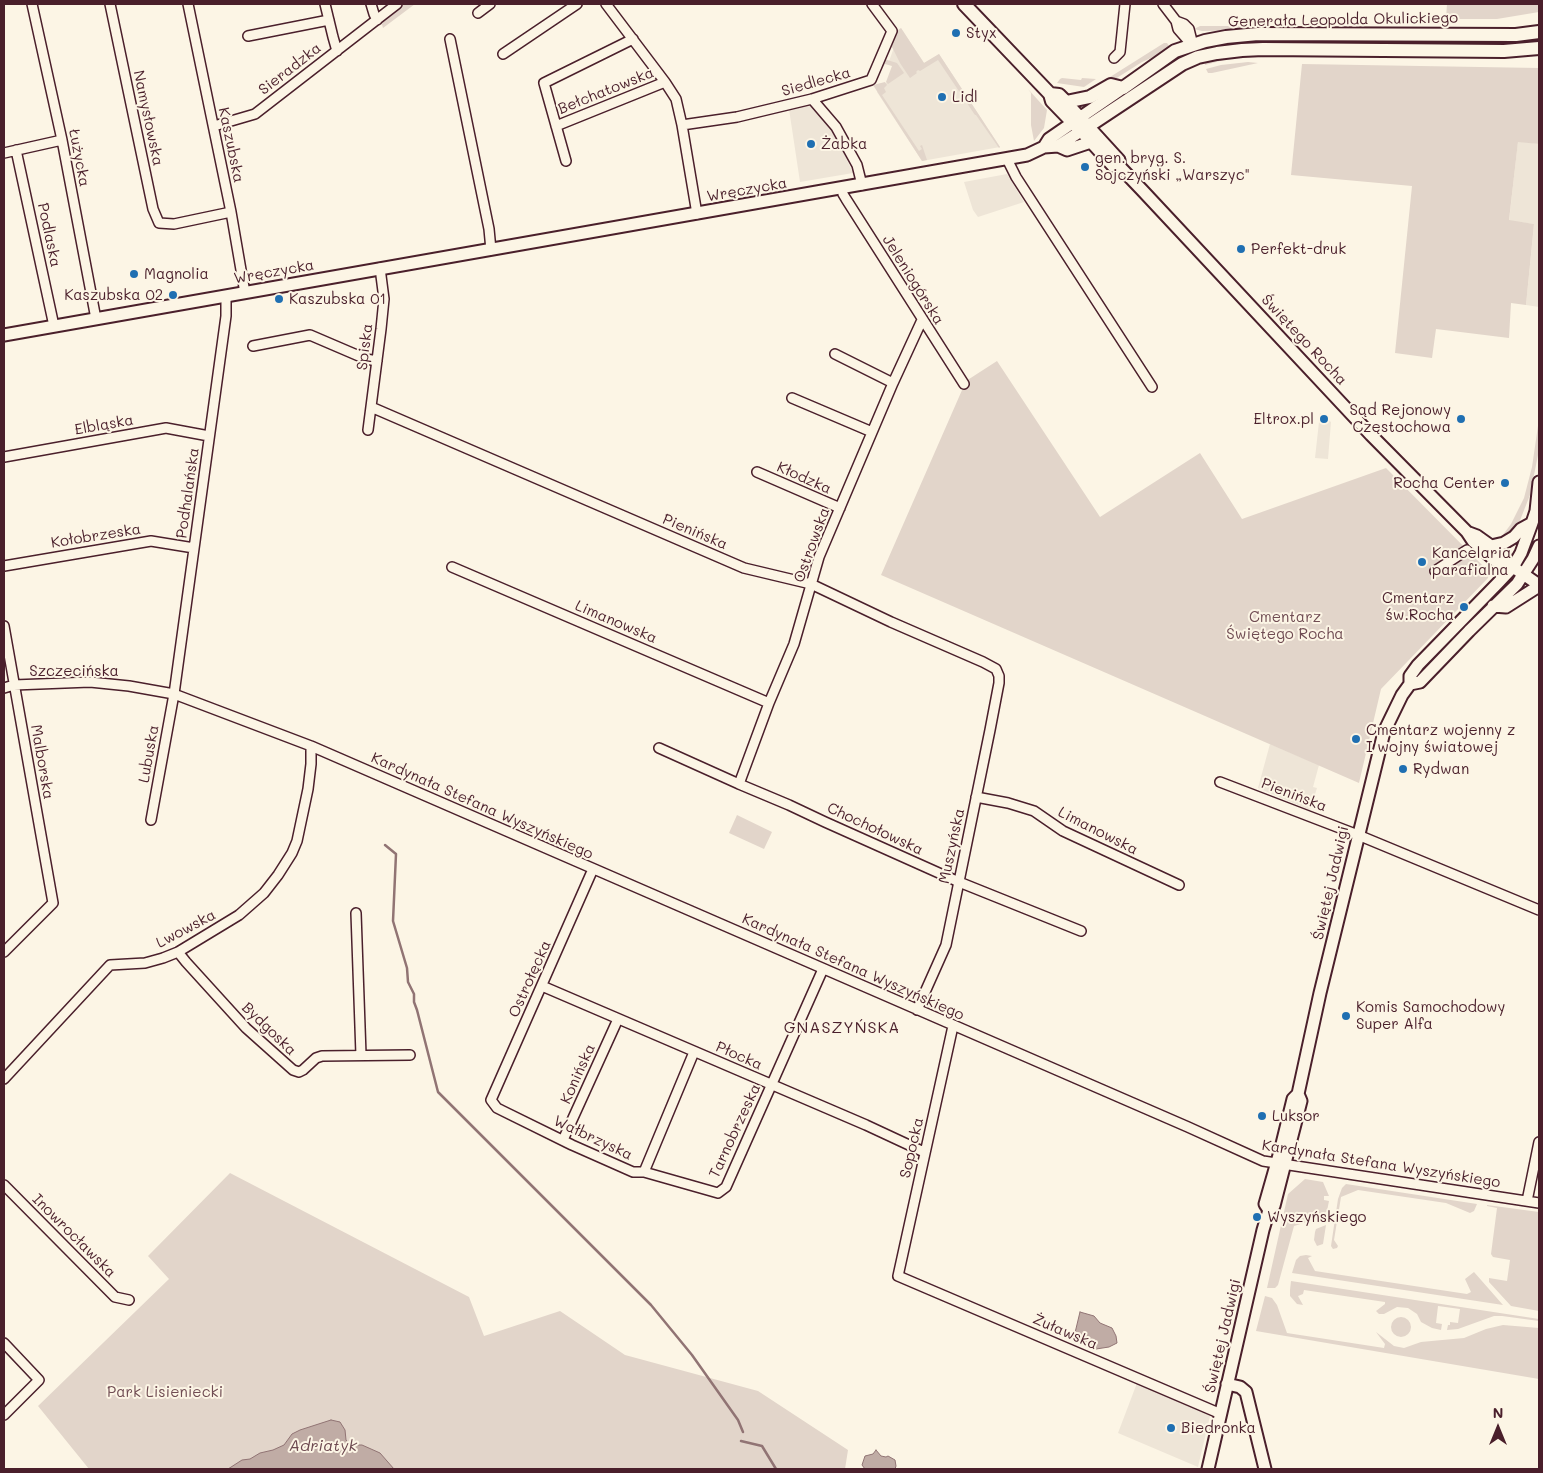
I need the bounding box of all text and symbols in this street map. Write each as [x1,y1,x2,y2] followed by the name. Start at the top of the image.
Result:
[1228,9,1458,31] street label: Generała Leopolda Okulickiego
[966,24,997,42] place label: Styx
[950,27,962,39] marker: Styx
[255,39,325,99] street label: Sieradzka
[556,64,656,118] street label: Bełchatowska
[779,64,853,100] street label: Siedlecka
[129,69,167,167] street label: Namysłowska
[952,88,978,106] place label: Lidl
[936,91,948,103] marker: Lidl
[214,106,248,184] street label: Kaszubska
[65,128,93,188] street label: Łużycka
[821,135,867,153] place label: Żabka
[805,138,817,150] marker: Żabka
[1095,149,1250,184] place label: gen. bryg. S. Sojczyński „Warszyc"
[1079,161,1091,173] marker: gen. bryg. S. Sojczyński „Warszyc"
[706,174,788,206] street label: Wręczycka
[33,201,65,269] street label: Podlaska
[878,232,948,328] street label: Jeleniogórska
[1251,240,1346,258] place label: Perfekt-druk
[1235,243,1247,255] marker: Perfekt-druk
[233,256,315,288] street label: Wręczycka
[144,265,209,283] place label: Magnolia
[128,268,140,280] marker: Magnolia
[64,286,163,304] place label: Kaszubska 02
[167,289,179,301] marker: Kaszubska 02
[289,290,386,308] place label: Kaszubska 01
[1257,291,1351,389] street label: Świętego Rocha
[273,293,285,305] marker: Kaszubska 01
[353,323,377,371] street label: Spiska
[1349,401,1451,436] place label: Sąd Rejonowy Częstochowa
[1254,410,1314,428] place label: Eltrox.pl
[73,411,135,439] street label: Elbląska
[1318,413,1330,425] marker: Eltrox.pl
[1455,413,1467,425] marker: Sąd Rejonowy Częstochowa
[173,446,203,540] street label: Podhalańska
[774,458,834,498] street label: Kłodzka
[1393,474,1495,492] place label: Rocha Center
[1499,477,1511,489] marker: Rocha Center
[790,505,834,585] street label: Ostrowska
[660,510,730,554] street label: Pienińska
[50,520,142,552] street label: Kołobrzeska
[1432,544,1511,579] place label: Kancelaria parafialna
[1416,556,1428,568] marker: Kancelaria parafialna
[1382,589,1454,624] place label: Cmentarz św.Rocha
[572,597,660,647] street label: Limanowska
[1458,601,1470,613] marker: Cmentarz św.Rocha
[1226,608,1344,643] park label: Cmentarz Świętego Rocha
[29,662,119,680] street label: Szczecińska
[1366,721,1515,756] place label: Cmentarz wojenny z I wojny światowej
[27,723,57,801] street label: Malborska
[135,724,163,784] street label: Lubuska
[1350,733,1362,745] marker: Cmentarz wojenny z I wojny światowej
[368,749,596,863] street label: Kardynała Stefana Wyszyńskiego
[1413,760,1469,778] place label: Rydwan
[1397,763,1409,775] marker: Rydwan
[1259,774,1329,816] street label: Pienińska
[824,799,926,859] street label: Chochołowska
[1055,803,1141,859] street label: Limanowska
[935,807,969,885] street label: Muszyńska
[1309,824,1353,942] street label: Świętej Jadwigi
[153,906,219,952] street label: Lwowska
[739,910,967,1024] street label: Kardynała Stefana Wyszyńskiego
[505,938,555,1020] street label: Ostrołęcka
[1356,998,1505,1033] place label: Komis Samochodowy Super Alfa
[238,999,300,1059] street label: Bydgoska
[1340,1010,1352,1022] marker: Komis Samochodowy Super Alfa
[782,1018,902,1038] district label: GNASZYŃSKA
[713,1038,765,1074] street label: Płocka
[557,1041,599,1107] street label: Konińska
[705,1081,765,1181] street label: Tarnobrzeska
[1272,1107,1320,1125] place label: Luksor
[1256,1110,1268,1122] marker: Luksor
[551,1112,635,1164] street label: Wałbrzyska
[896,1116,928,1180] street label: Sopocka
[1260,1136,1502,1192] street label: Kardynała Stefana Wyszyńskiego
[28,1190,120,1282] street label: Inowrocławska
[1267,1208,1366,1226] place label: Wyszyńskiego
[1251,1211,1263,1223] marker: Wyszyńskiego
[1201,1277,1245,1395] street label: Świętej Jadwigi
[1030,1310,1100,1354] street label: Żuławska
[107,1383,223,1401] park label: Park Lisieniecki
[1473,1403,1523,1453] north arrow
[1493,1403,1503,1422] text: N
[1181,1419,1256,1437] place label: Biedronka
[1165,1422,1177,1434] marker: Biedronka
[289,1436,357,1456] water label: Adriatyk

